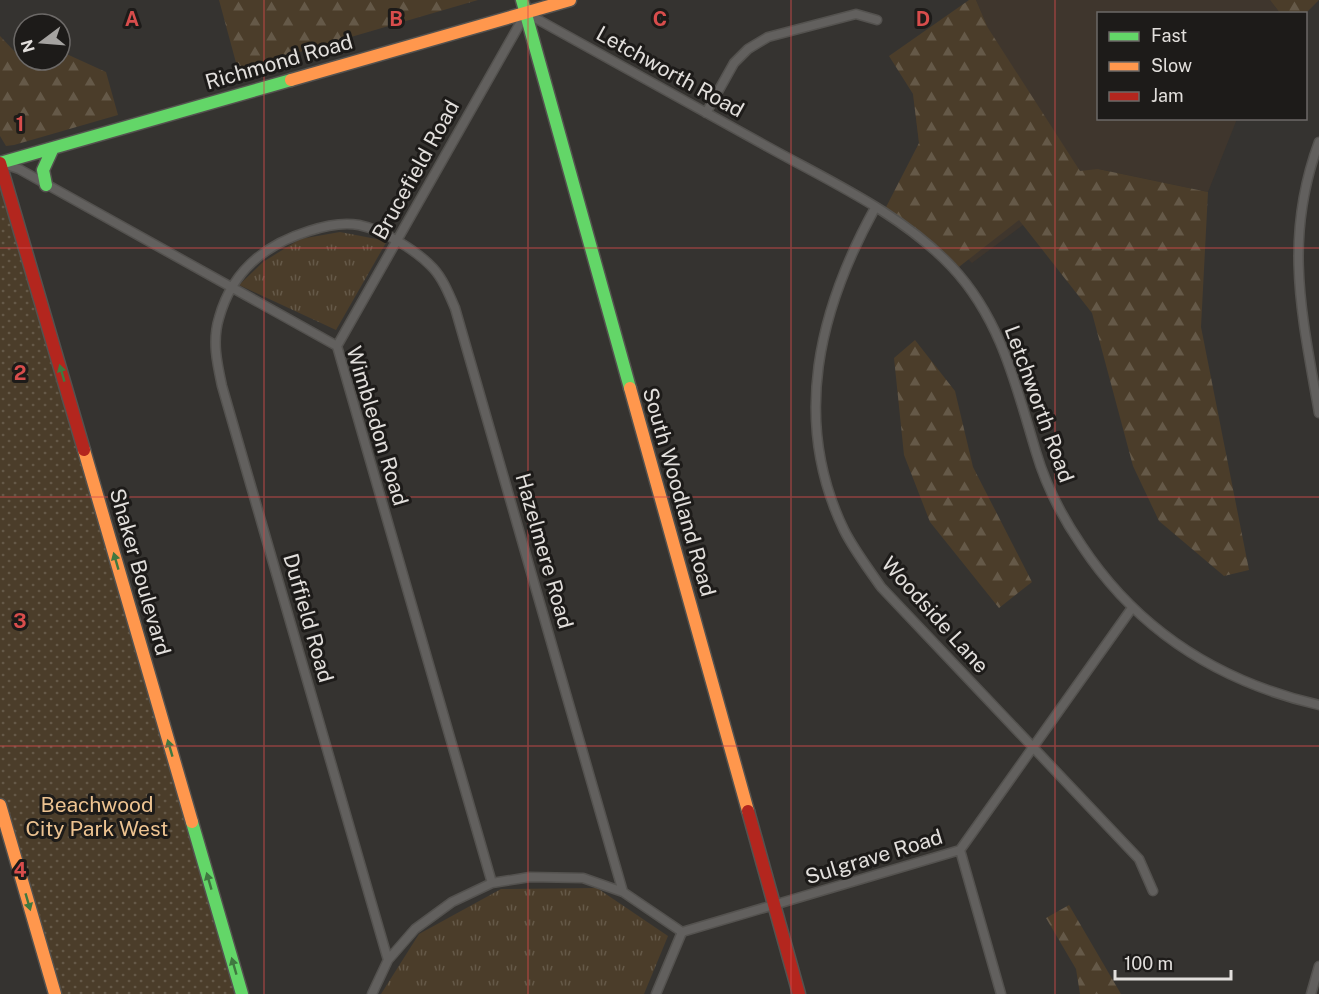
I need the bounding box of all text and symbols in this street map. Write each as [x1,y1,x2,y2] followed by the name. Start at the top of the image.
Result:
[125,7,139,31] text: A
[389,7,403,31] text: B
[653,7,667,31] text: C
[916,7,930,31] text: D
[12,12,72,72] north arrow
[1097,12,1307,120] legend
[592,21,749,123] street label: Letchworth Road
[1151,25,1187,46] text: Fast
[202,29,355,95] street label: Richmond Road
[17,37,39,55] text: N
[1151,55,1192,76] text: Slow
[1151,85,1184,106] text: Jam
[367,96,464,244] street label: Brucefield Road
[16,112,24,136] text: 1
[999,322,1079,486] street label: Letchworth Road
[341,343,414,508] street label: Wimbledon Road
[14,361,26,385] text: 2
[56,364,66,382] one-way arrow
[638,385,721,599] street label: South Woodland Road
[510,470,579,631] street label: Hazelmere Road
[105,485,176,658] street label: Shaker Boulevard
[278,550,339,685] street label: Duffield Road
[877,551,994,678] street label: Woodside Lane
[111,552,120,570] one-way arrow
[13,609,27,633] text: 3
[165,739,174,757] one-way arrow
[26,792,168,841] park label: Beachwood City Park West
[802,824,945,889] street label: Sulgrave Road
[13,858,27,882] text: 4
[204,872,213,890] one-way arrow
[24,893,33,911] one-way arrow
[1115,943,1230,981] scale bar
[1124,953,1173,974] text: 100 m
[229,957,238,975] one-way arrow

